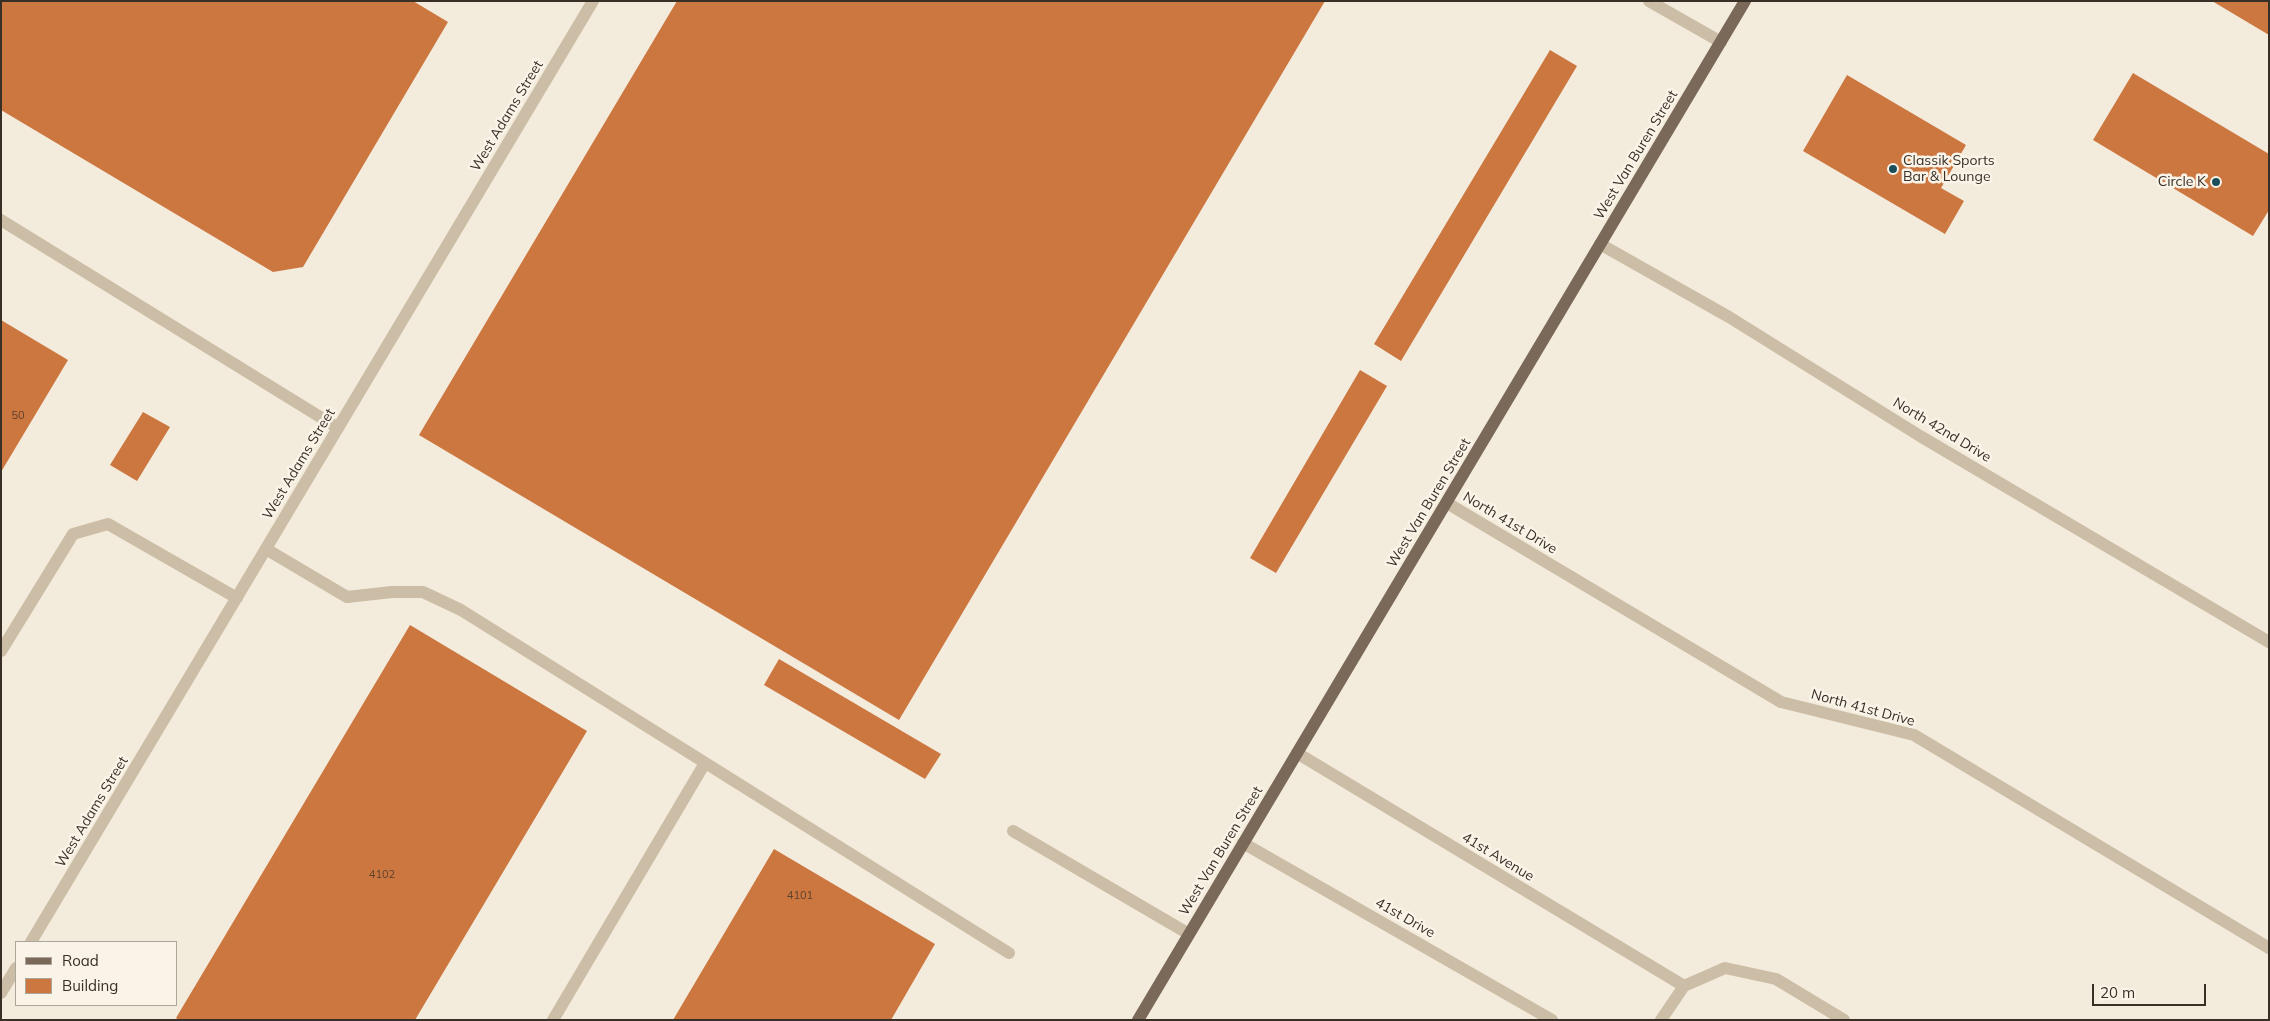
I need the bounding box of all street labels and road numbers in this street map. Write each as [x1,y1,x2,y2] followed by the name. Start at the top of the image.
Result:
[467,57,547,175] street label: West Adams Street
[1591,87,1681,223] street label: West Van Buren Street
[1890,394,1994,466] street label: North 42nd Drive
[259,405,339,523] street label: West Adams Street
[1384,435,1474,571] street label: West Van Buren Street
[1460,488,1560,558] street label: North 41st Drive
[1809,686,1917,730] street label: North 41st Drive
[52,753,132,871] street label: West Adams Street
[1176,783,1266,919] street label: West Van Buren Street
[1459,829,1537,885] street label: 41st Avenue
[1372,894,1438,942] street label: 41st Drive

